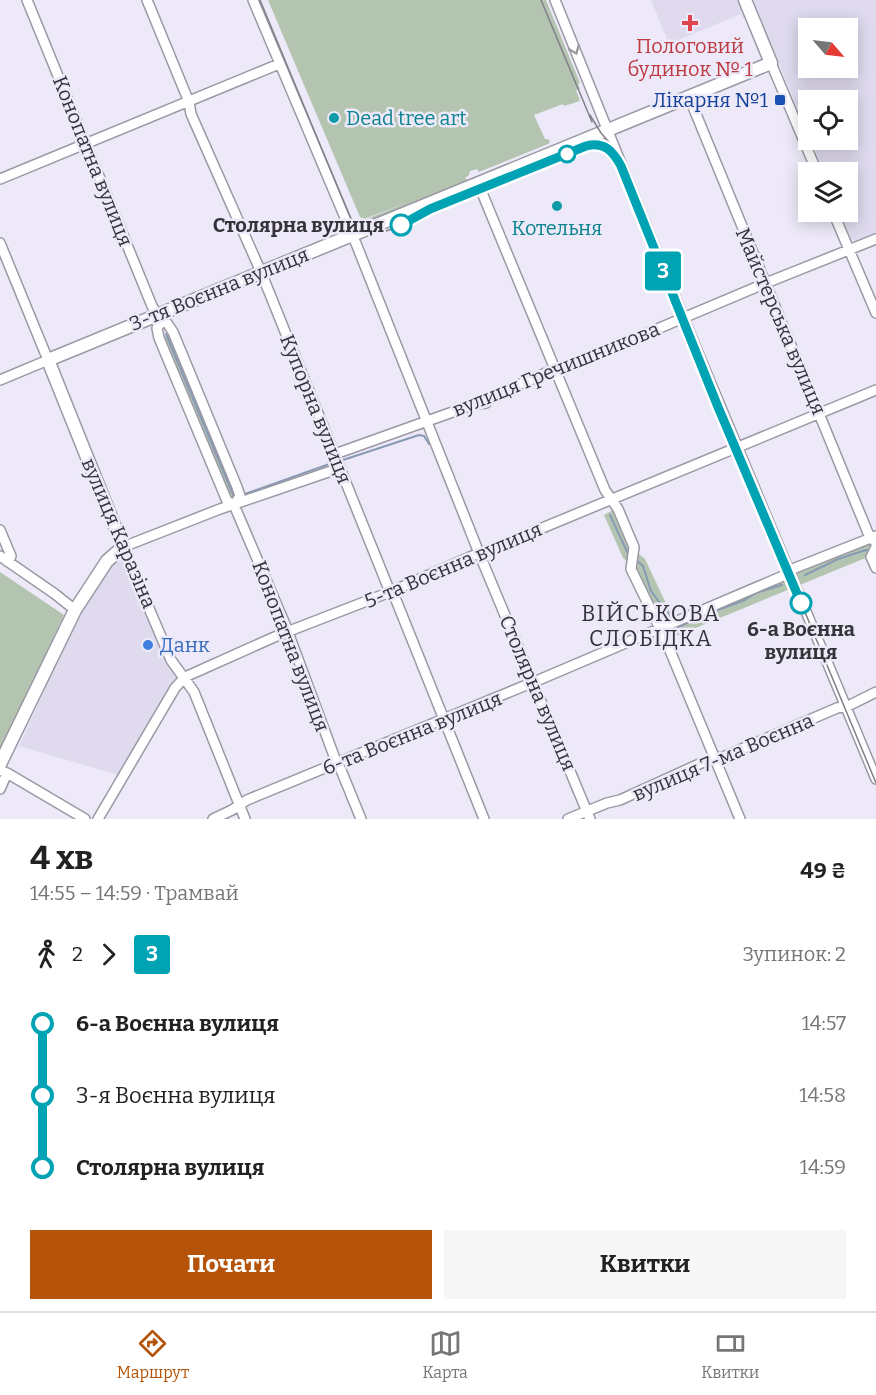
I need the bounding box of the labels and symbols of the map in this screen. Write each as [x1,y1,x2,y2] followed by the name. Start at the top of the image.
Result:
[681,14,699,32] marker: Пологовий будинок № 1
[798,18,858,78] north arrow
[627,34,753,81] place label: Пологовий будинок № 1
[568,43,580,54] one-way arrow
[48,72,138,250] street label: Конопатна вулиця
[652,88,768,112] place label: Лікарня №1
[773,93,787,107] marker: Лікарня №1
[346,106,466,130] place label: Dead tree art
[327,111,341,125] marker: Dead tree art
[558,145,576,163] unlabelled marker
[550,199,564,213] marker: Котельня
[213,213,384,237] place label: Столярна вулиця
[390,214,412,236] marker: Столярна вулиця
[512,216,602,240] place label: Котельня
[731,224,831,418] street label: Майстерська вулиця
[126,242,312,336] street label: 3-тя Воєнна вулиця
[644,252,682,290] line badge: 3
[449,316,663,422] street label: вулиця Гречишникова
[275,331,357,487] street label: Купорна вулиця
[77,454,161,612] street label: вулиця Каразіна
[361,517,545,613] street label: 5-та Воєнна вулиця
[247,557,335,735] street label: Конопатна вулиця
[790,592,812,614] marker: 6-а Воєнна вулиця
[581,600,721,652] district label: ВІЙСЬКОВА СЛОБІДКА
[494,612,582,774] street label: Столярна вулиця
[747,617,855,664] place label: 6-а Воєнна вулиця
[160,633,210,657] place label: Данк
[141,638,155,652] marker: Данк
[319,686,505,780] street label: 6-та Воєнна вулиця
[629,708,817,806] street label: вулиця 7-ма Воєнна

